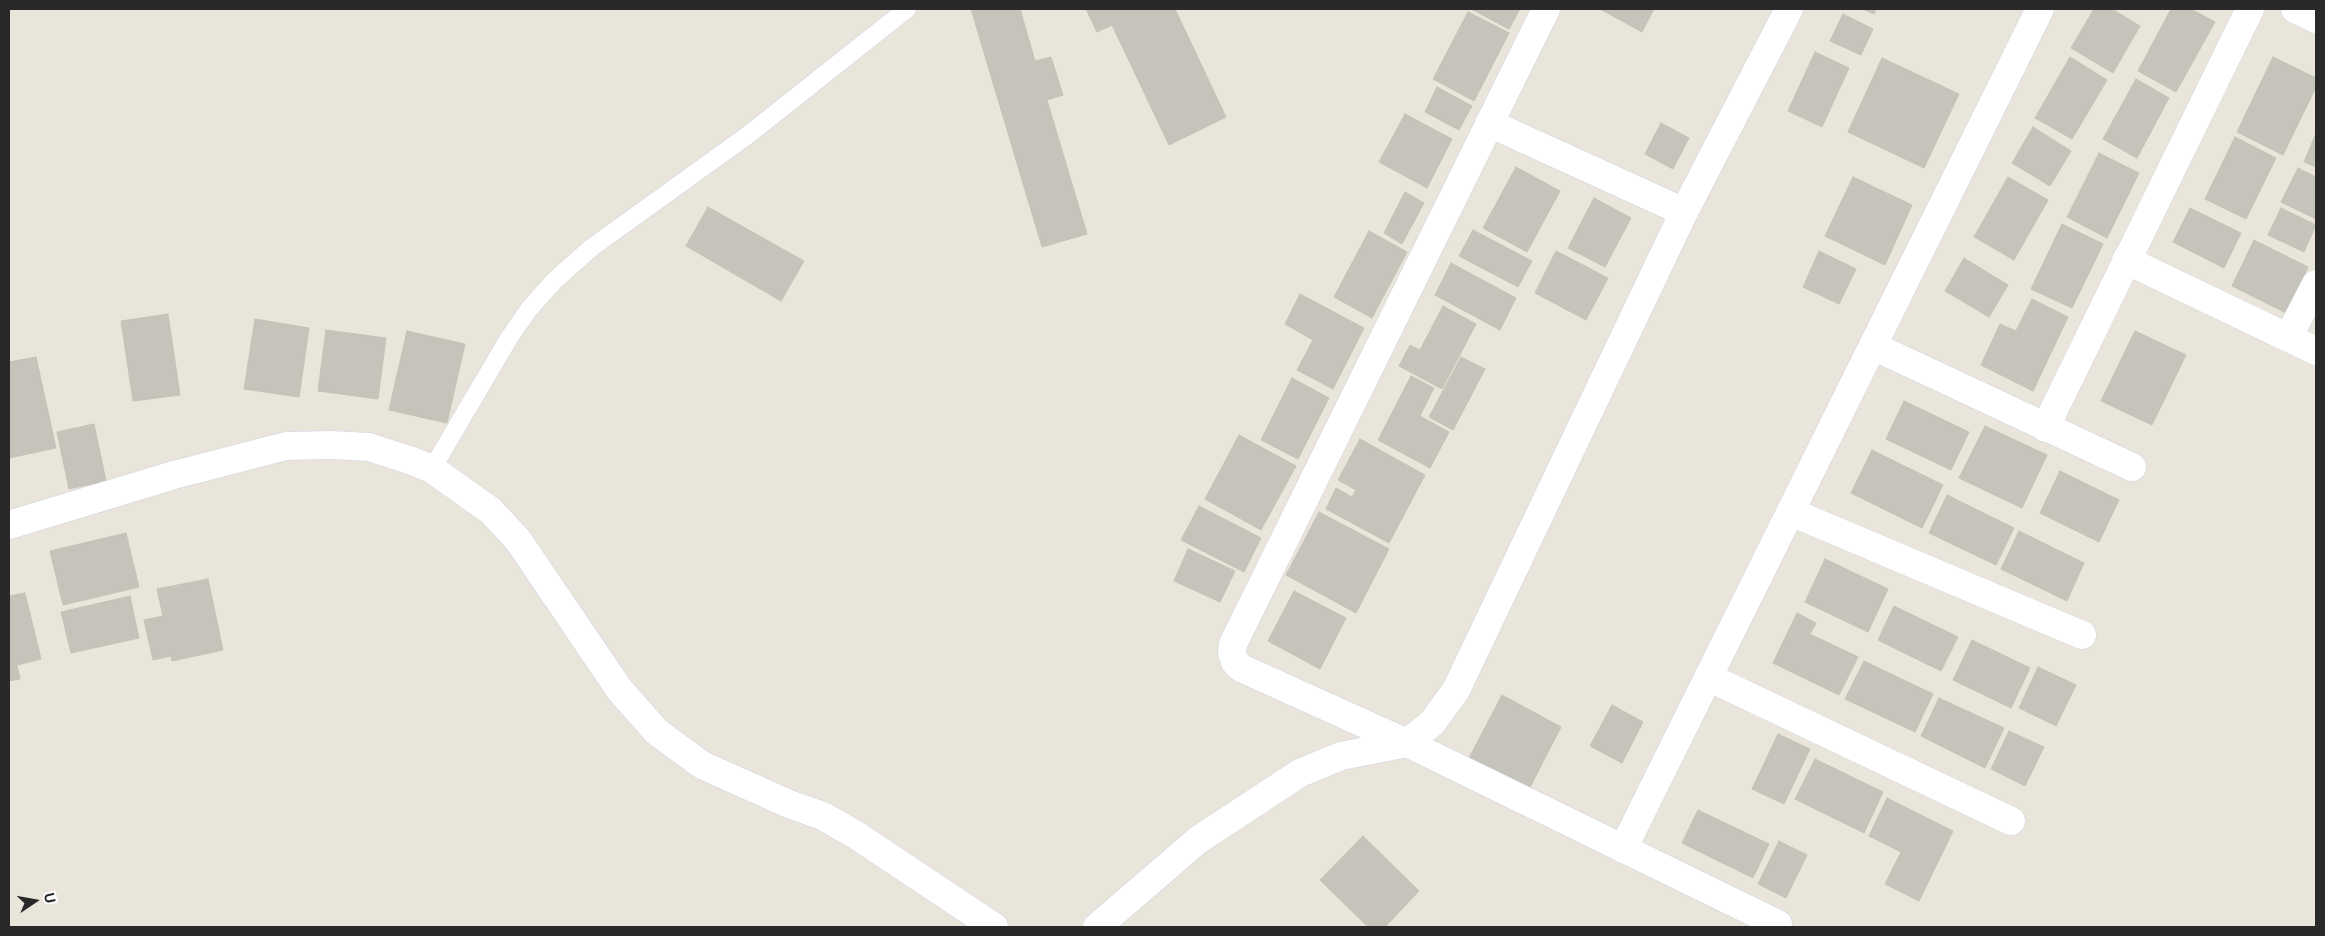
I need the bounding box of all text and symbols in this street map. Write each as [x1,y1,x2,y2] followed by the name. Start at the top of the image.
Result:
[10,876,60,926] north arrow
[41,891,60,905] text: U

